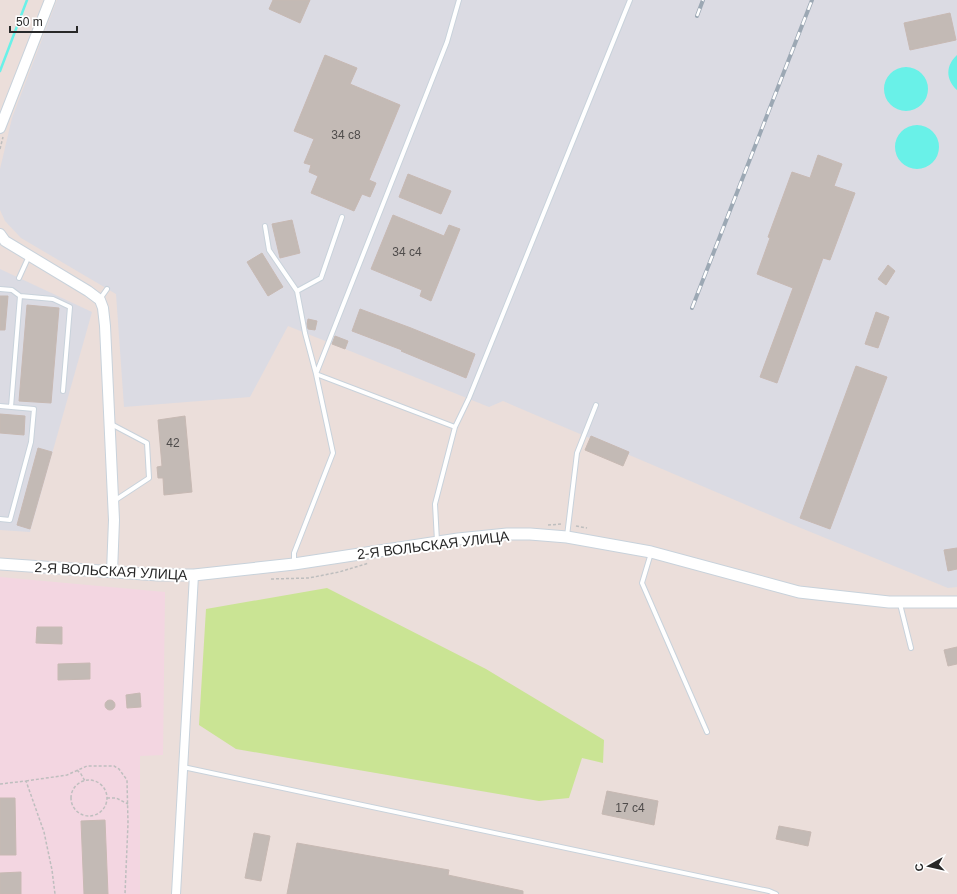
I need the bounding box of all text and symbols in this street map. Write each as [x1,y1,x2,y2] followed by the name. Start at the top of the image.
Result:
[10,8,77,34] scale bar
[16,15,43,29] text: 50 m
[331,128,361,142] house number: 34 с8
[392,245,422,259] house number: 34 с4
[166,436,180,450] house number: 42
[356,528,511,562] street label: 2-Я ВОЛЬСКАЯ УЛИЦА
[34,559,189,583] street label: 2-Я ВОЛЬСКАЯ УЛИЦА
[615,801,645,815] house number: 17 с4
[909,846,949,886] north arrow
[913,863,926,872] text: С

